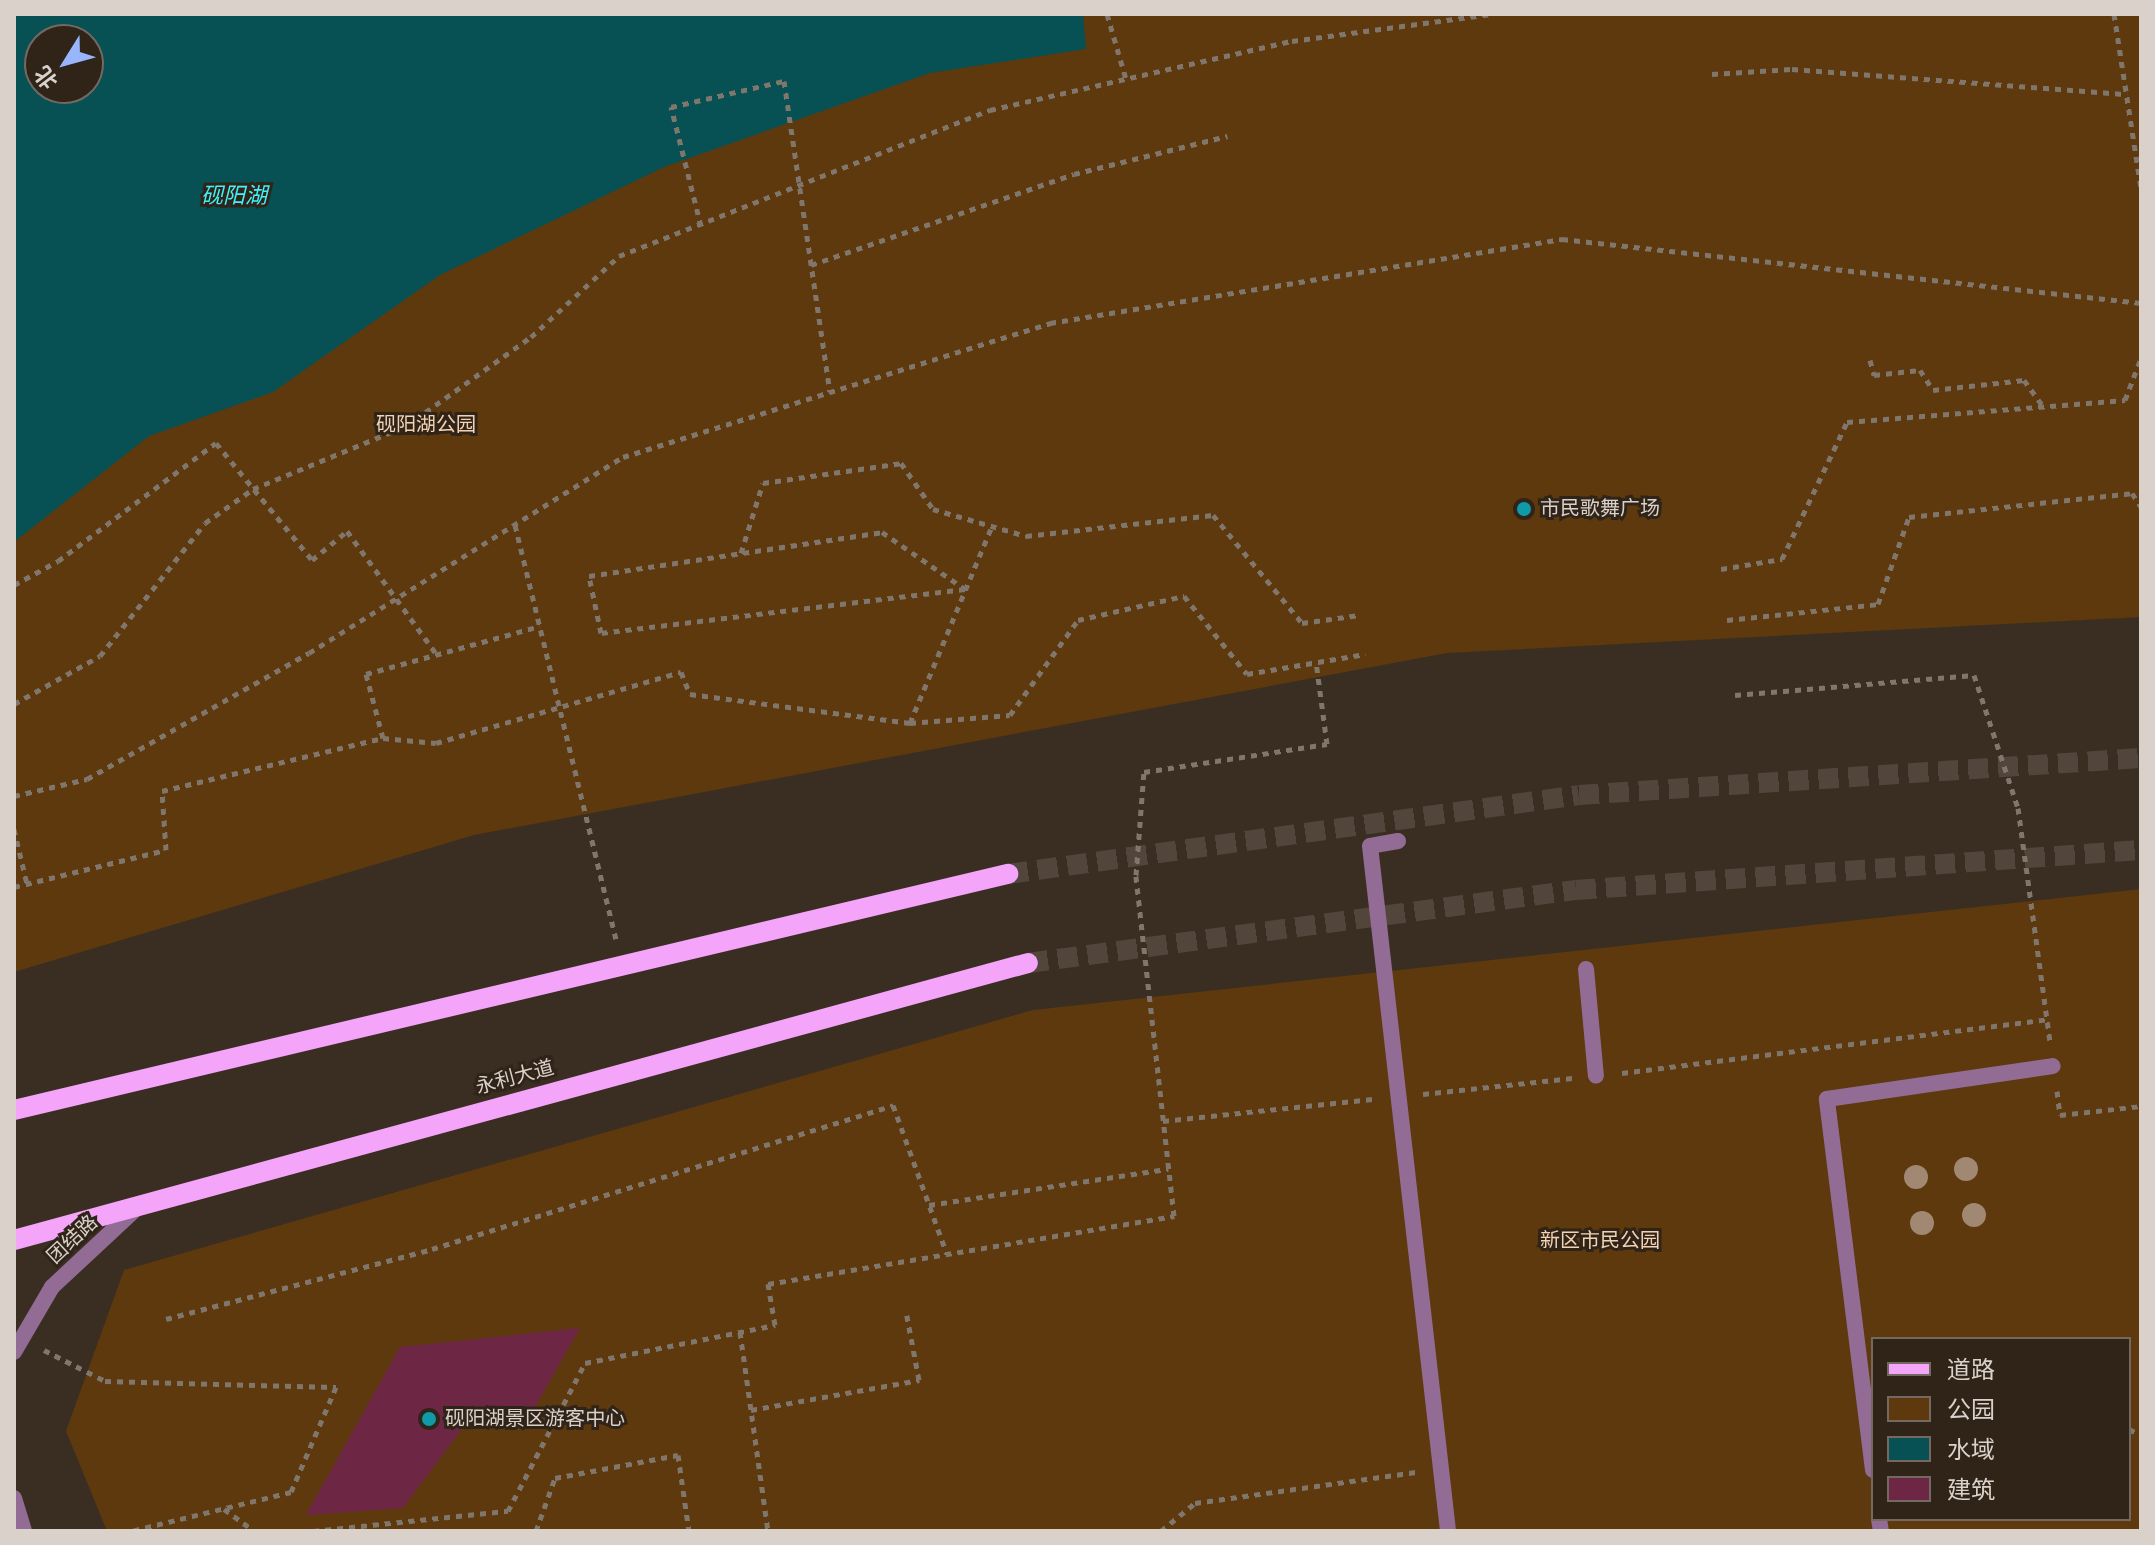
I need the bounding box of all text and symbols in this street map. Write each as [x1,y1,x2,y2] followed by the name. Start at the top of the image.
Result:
[24,24,104,104] north arrow
[27,59,66,96] text: 北
[201,184,267,210] water label: 砚阳湖
[376,413,476,437] park label: 砚阳湖公园
[1540,497,1660,521] place label: 市民歌舞广场
[1515,500,1533,518] marker: 市民歌舞广场
[473,1056,557,1100] street label: 永利大道
[43,1211,103,1269] street label: 团结路
[1540,1229,1660,1253] park label: 新区市民公园
[1871,1337,2131,1521] legend
[1947,1353,1995,1388] text: 道路
[1947,1393,1995,1428] text: 公园
[445,1407,625,1431] place label: 砚阳湖景区游客中心
[420,1410,438,1428] marker: 砚阳湖景区游客中心
[1947,1433,1995,1468] text: 水域
[1947,1473,1995,1508] text: 建筑

